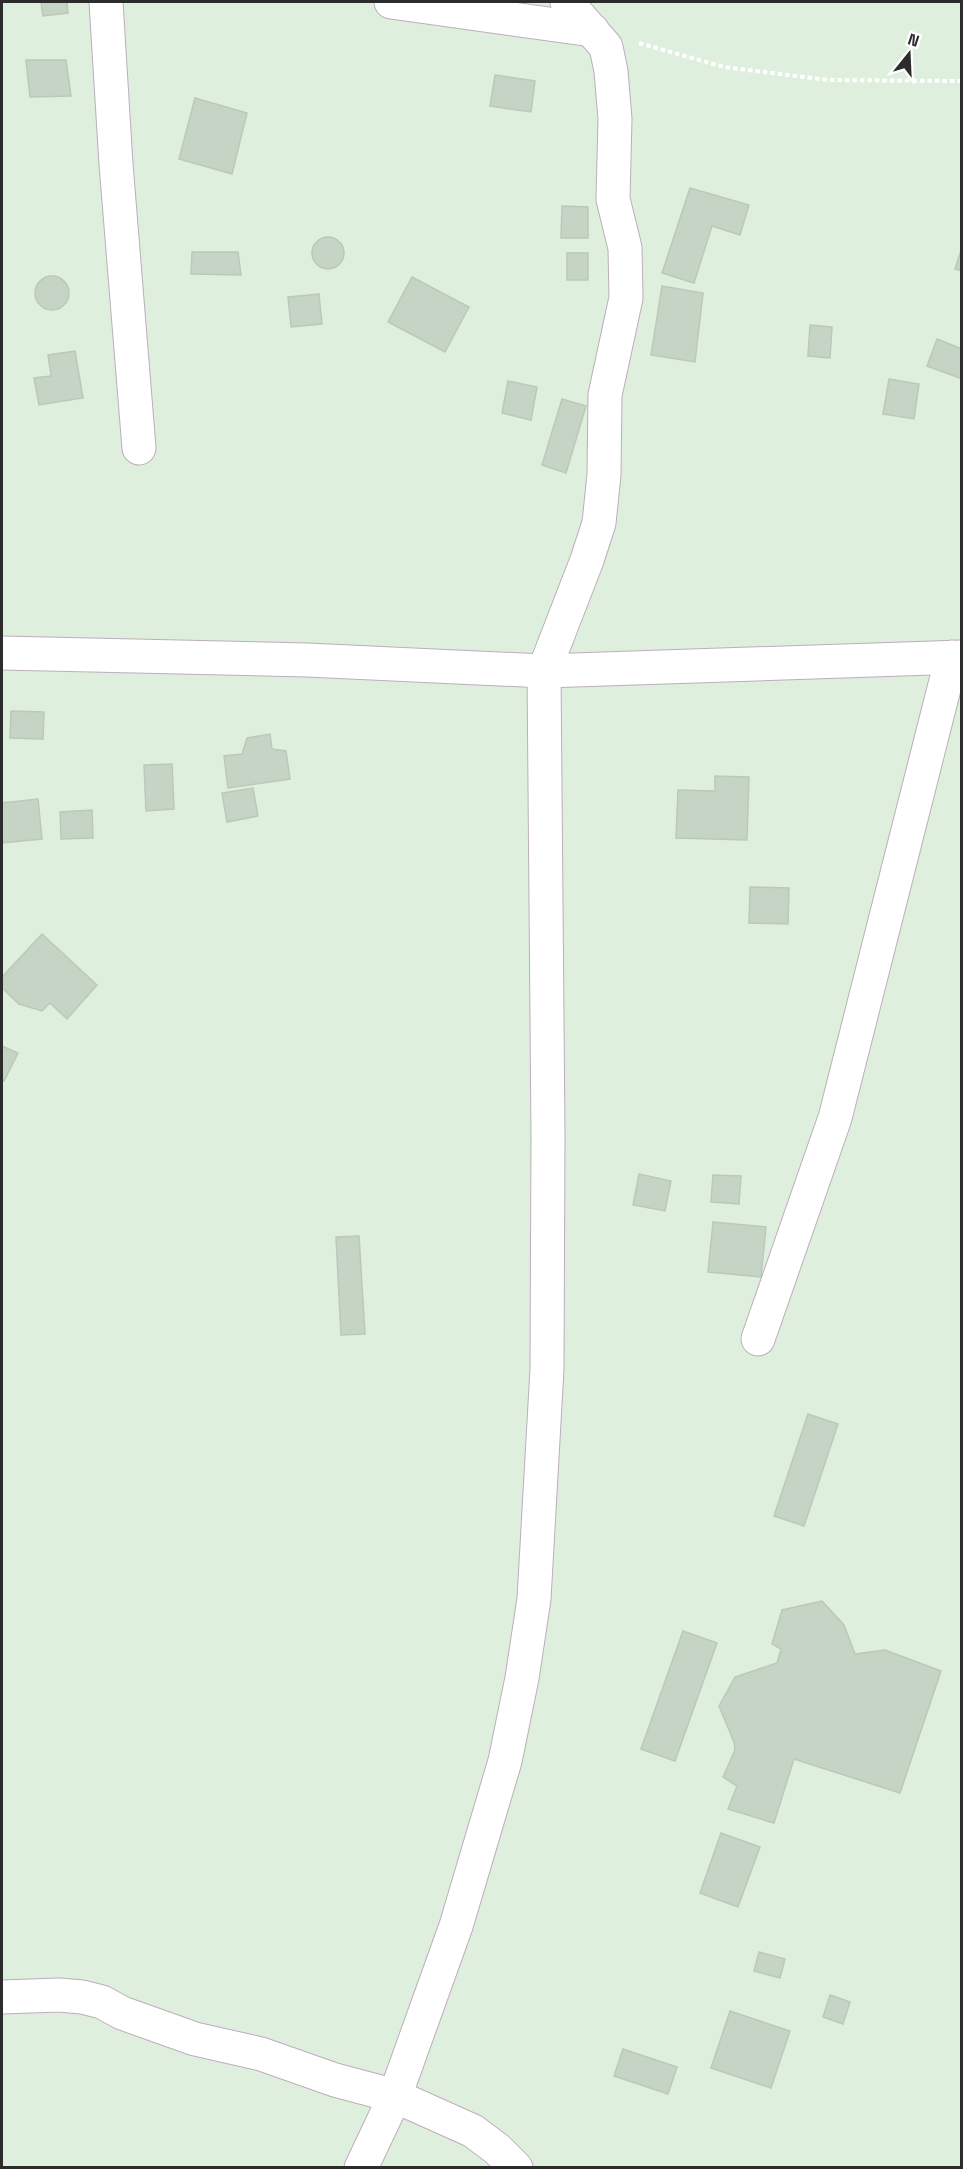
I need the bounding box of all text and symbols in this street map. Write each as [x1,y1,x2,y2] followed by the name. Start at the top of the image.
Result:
[879,24,939,84] north arrow
[905,29,922,52] text: N

